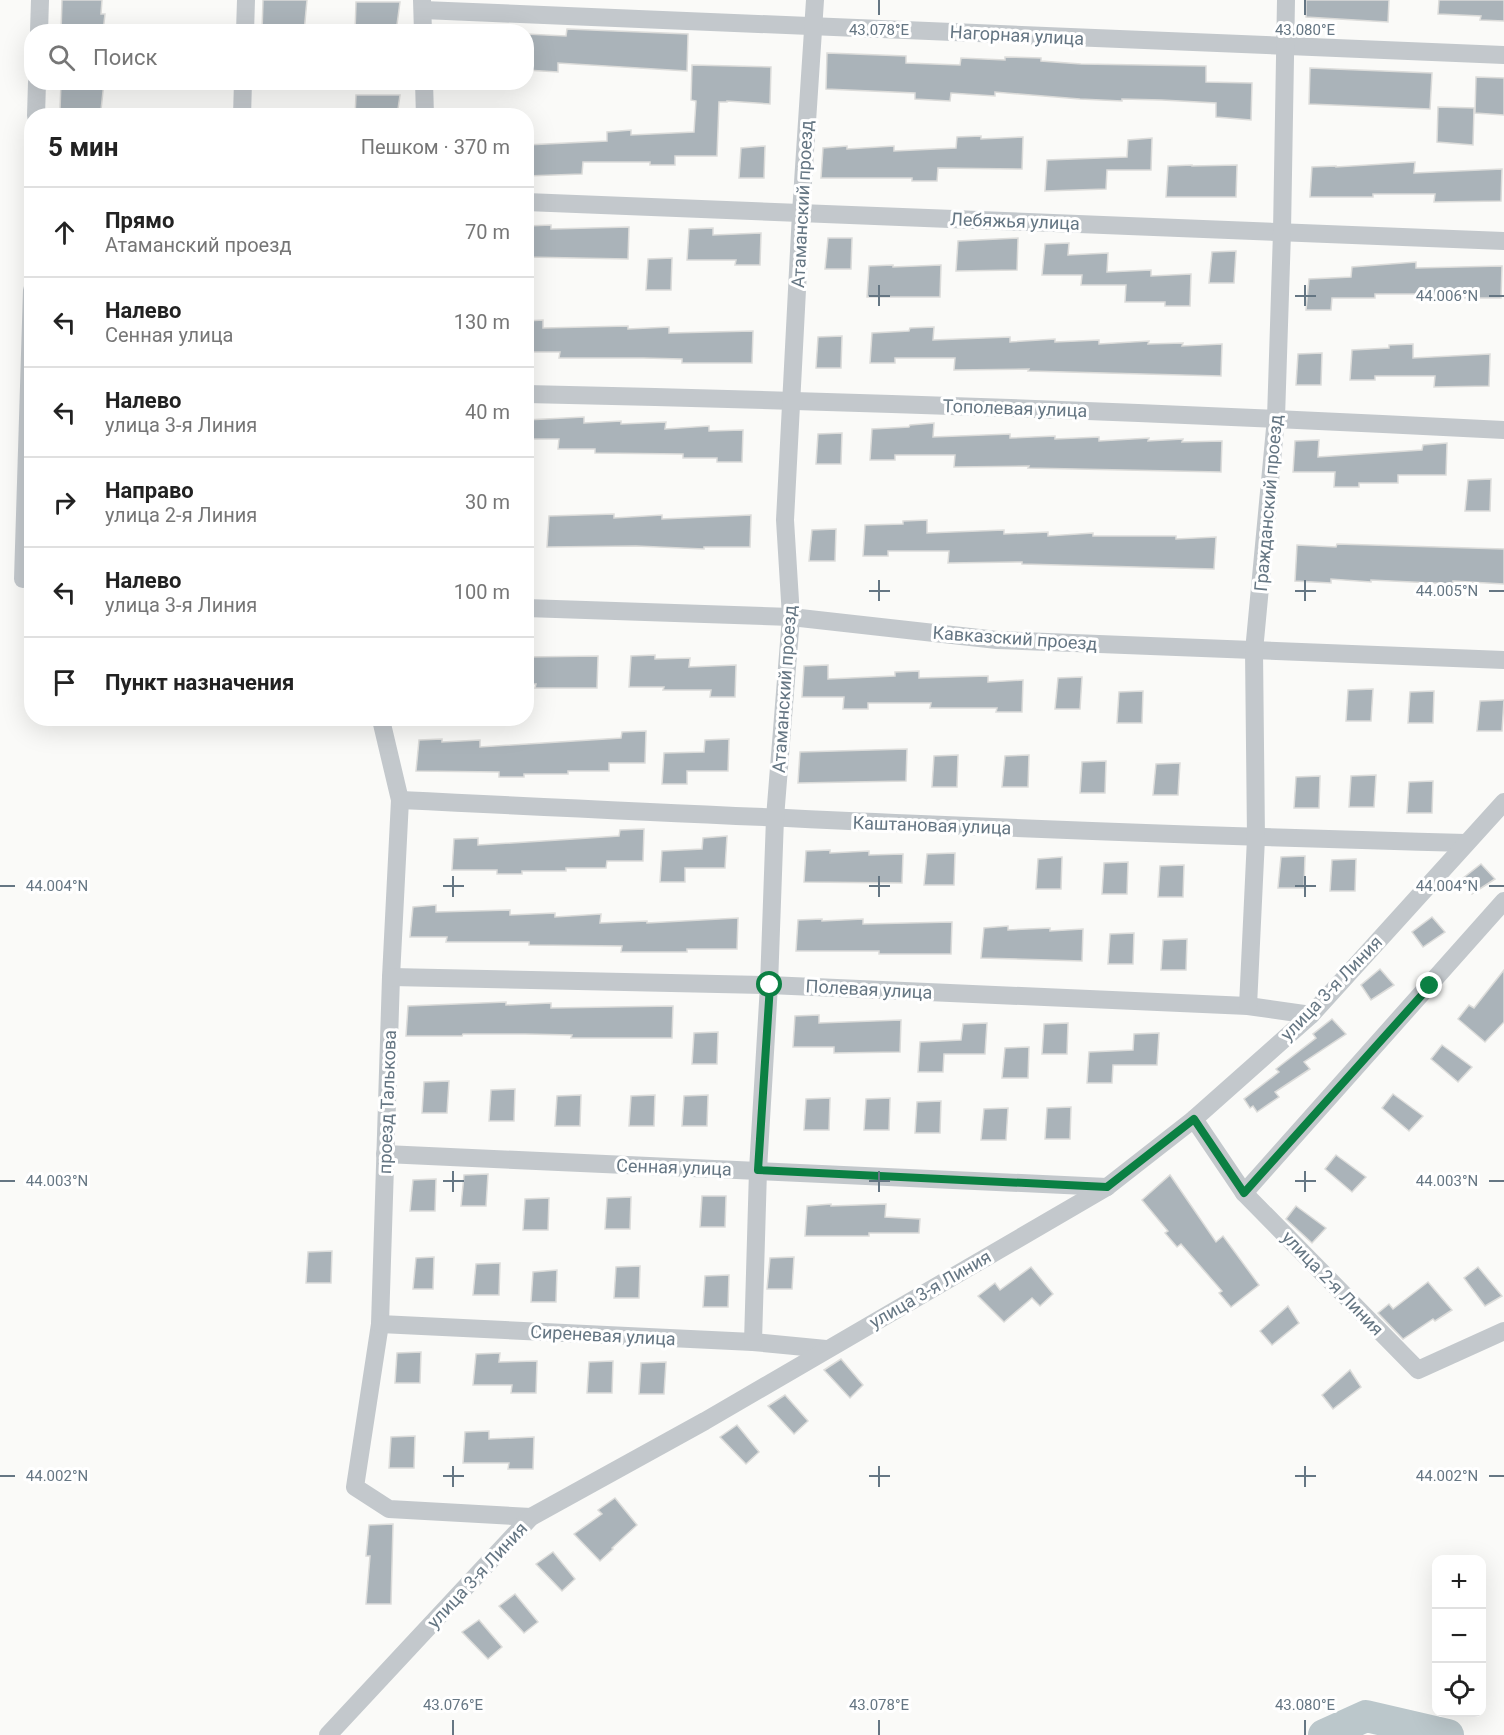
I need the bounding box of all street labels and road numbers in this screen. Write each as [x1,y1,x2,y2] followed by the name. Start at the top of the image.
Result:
[949,21,1085,49] street label: Нагорная улица
[787,120,817,288] street label: Атаманский проезд
[950,208,1080,234] street label: Лебяжья улица
[942,395,1088,421] street label: Тополевая улица
[1250,413,1286,592] street label: Гражданский проезд
[768,604,800,773] street label: Атаманский проезд
[932,622,1098,654] street label: Кавказский проезд
[852,812,1012,838] street label: Каштановая улица
[1276,931,1386,1045] street label: улица 3-я Линия
[805,975,933,1003] street label: Полевая улица
[374,1030,400,1174] street label: проезд Талькова
[616,1154,732,1180] street label: Сенная улица
[1278,1226,1388,1340] street label: улица 2-я Линия
[865,1246,995,1332] street label: улица 3-я Линия
[530,1321,676,1349] street label: Сиреневая улица
[423,1518,531,1632] street label: улица 3-я Линия

